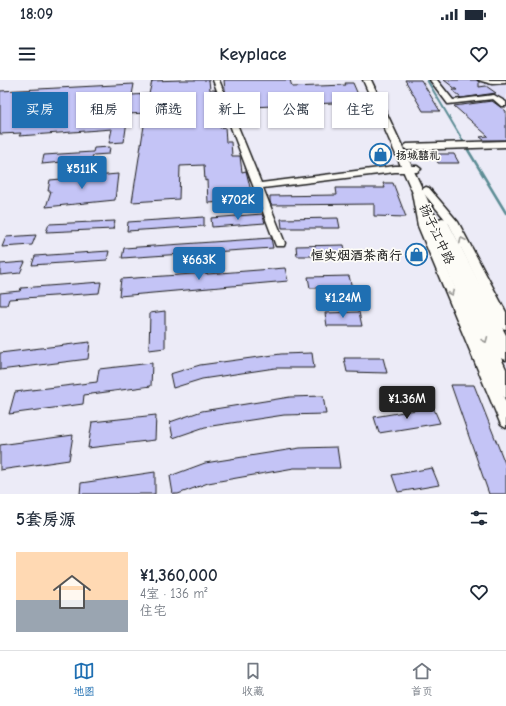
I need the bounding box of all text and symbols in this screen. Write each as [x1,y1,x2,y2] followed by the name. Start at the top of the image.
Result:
[20,5,53,23] text: 18:09
[16,43,38,65] icon: menu
[468,43,490,65] icon: heart
[219,44,287,65] text: Keyplace
[12,92,68,128] chip: 买房
[76,92,132,128] chip: 租房
[140,92,196,128] chip: 筛选
[204,92,260,128] chip: 新上
[268,92,324,128] chip: 公寓
[332,92,388,128] chip: 住宅
[368,142,394,168] shop icon: 扬城囍礼
[396,149,440,162] place label: 扬城囍礼
[54,156,110,190] pin: ¥511K
[67,161,97,176] text: ¥511K
[210,187,266,221] pin: ¥702K
[221,192,255,207] text: ¥702K
[416,201,458,267] street label: 扬子江中路
[460,237,467,244] one-way arrow
[404,242,430,268] shop icon: 恒实烟酒茶商行
[171,247,227,281] pin: ¥663K
[311,248,402,263] place label: 恒实烟酒茶商行
[182,252,216,267] text: ¥663K
[310,285,376,319] pin: ¥1.24M
[447,289,455,296] one-way arrow
[325,290,361,305] text: ¥1.24M
[480,336,488,344] one-way arrow
[374,386,440,420] pin: ¥1.36M
[388,391,426,406] text: ¥1.36M
[468,507,490,529] icon: filters
[16,510,76,529] text: 5套房源
[140,566,218,585] text: ¥1,360,000
[48,568,96,616] icon: home
[468,581,490,603] icon: heart
[140,586,207,601] text: 4室 · 136 m²
[140,603,166,618] text: 住宅
[73,660,95,698] tab: 地图
[242,660,264,698] tab: 收藏
[411,660,433,698] tab: 首页

